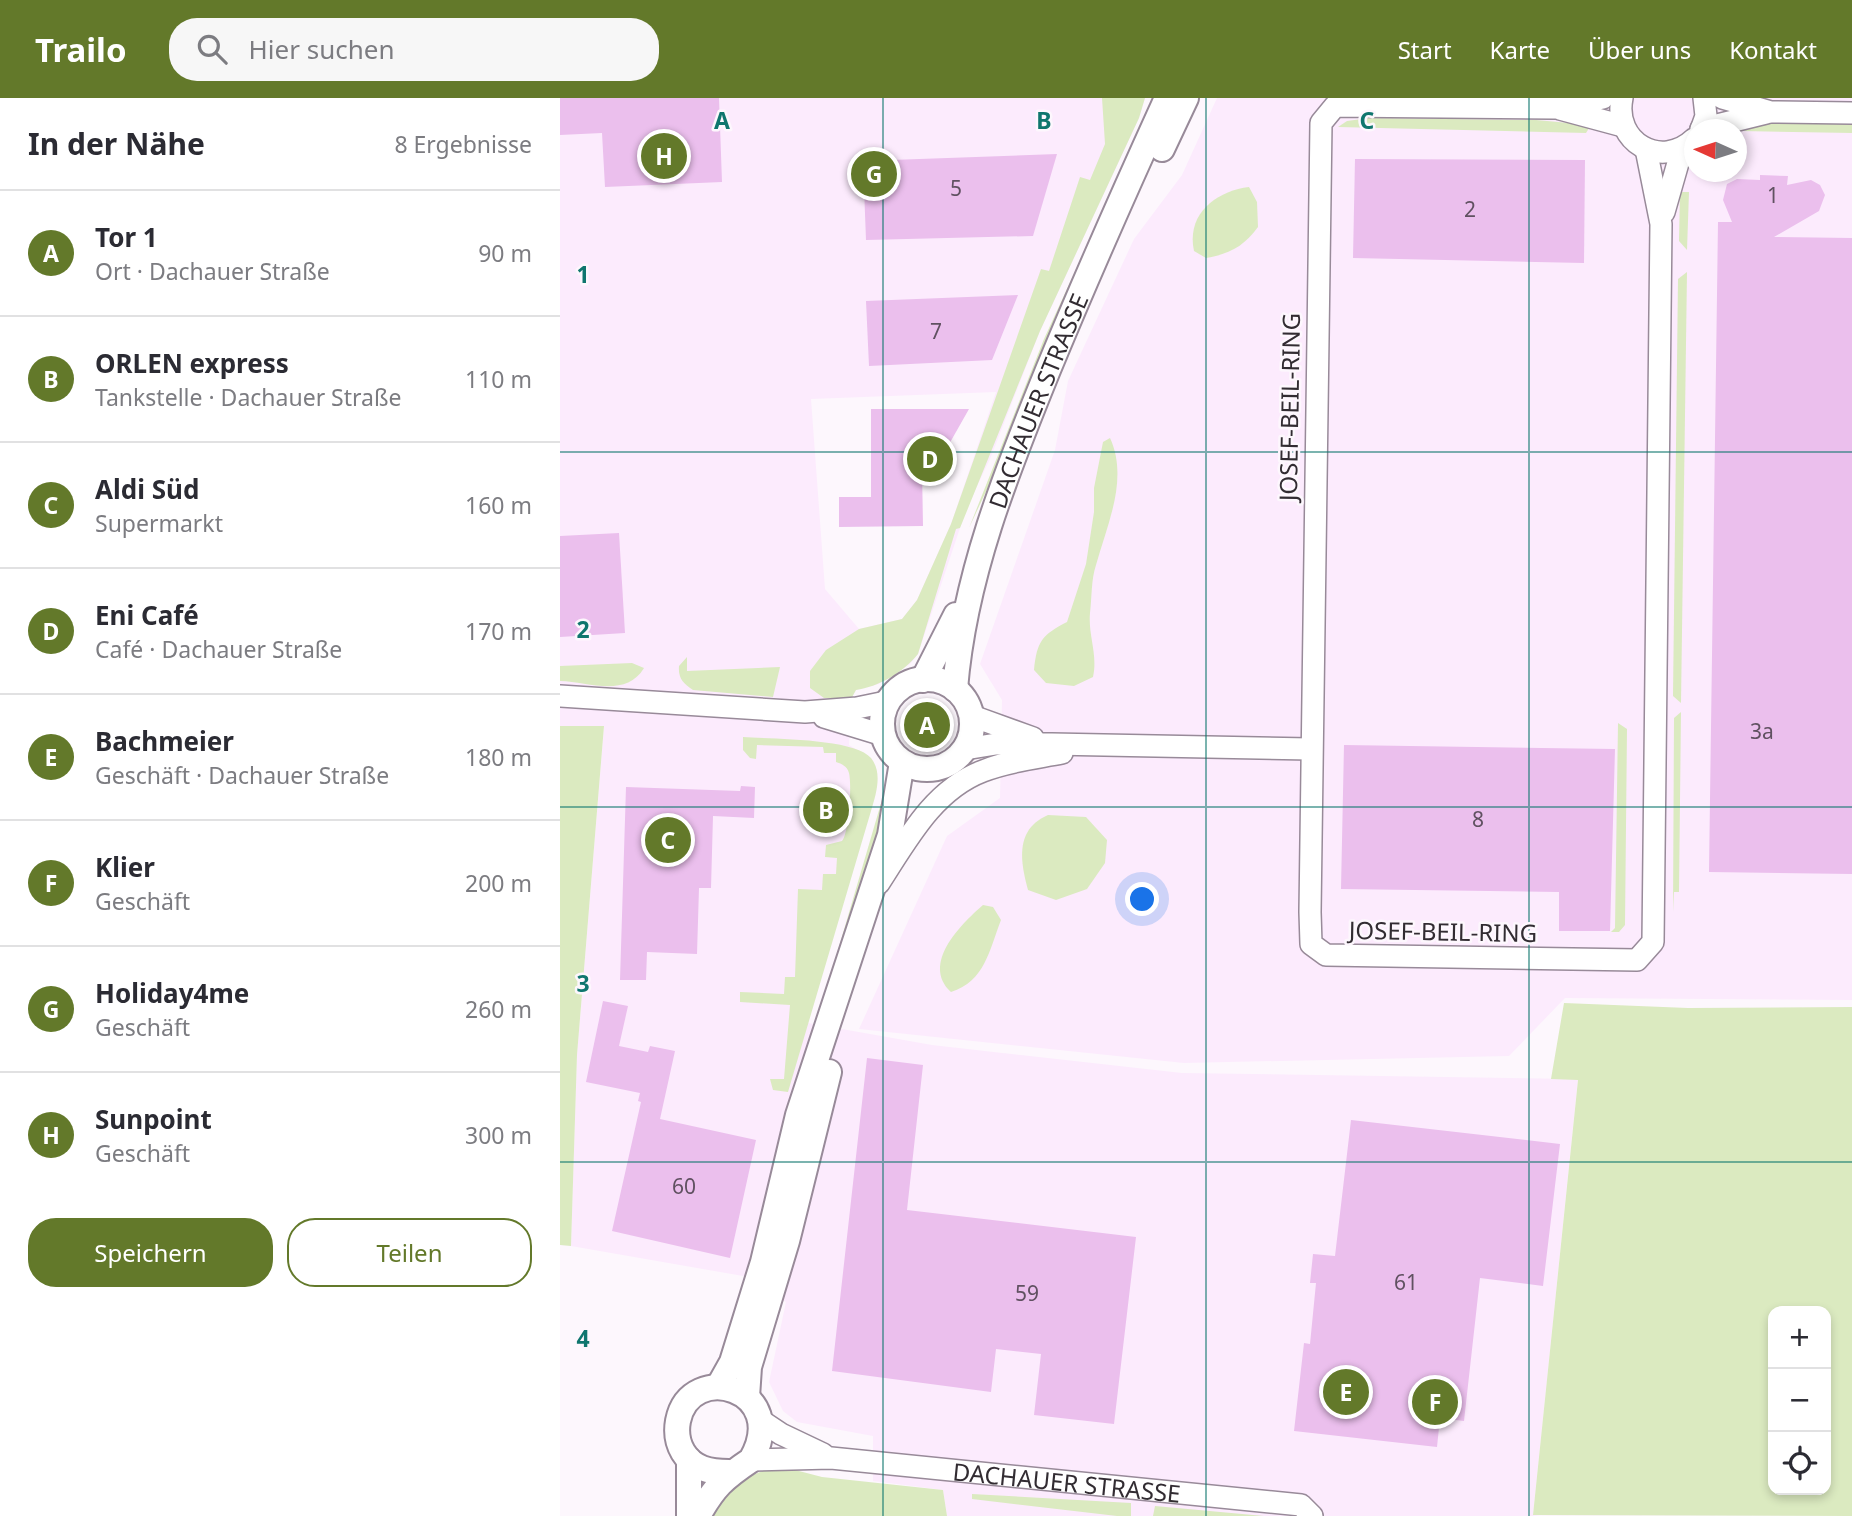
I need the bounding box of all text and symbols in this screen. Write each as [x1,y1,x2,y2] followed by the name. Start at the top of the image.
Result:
[169,18,659,81] search box
[35,27,127,72] text: Trailo
[193,30,231,68] icon: search
[249,31,395,67] text: Hier suchen
[1398,33,1452,66] text: Start
[1490,33,1550,66] text: Karte
[1588,33,1691,66] text: Über uns
[1729,33,1817,66] text: Kontakt
[714,104,730,136] text: A
[1036,104,1052,136] text: B
[1360,104,1375,136] text: C
[1684,119,1747,182] north arrow
[28,123,205,164] text: In der Nähe
[394,128,532,160] text: 8 Ergebnisse
[641,130,687,182] pin: H
[851,148,897,200] pin: G
[950,174,962,202] house number: 5
[1767,181,1779,209] house number: 1
[1464,195,1476,223] house number: 2
[95,219,158,255] text: Tor 1
[43,237,59,269] text: A
[478,237,532,269] text: 90 m
[95,255,330,287] text: Ort · Dachauer Straße
[576,258,590,290] text: 1
[980,288,1095,513] street label: DACHAUER STRASSE
[1271,313,1307,503] street label: JOSEF-BEIL-RING
[930,317,942,345] house number: 7
[95,345,289,381] text: ORLEN express
[43,363,59,395] text: B
[465,363,532,395] text: 110 m
[95,381,401,413] text: Tankstelle · Dachauer Straße
[907,433,953,485] pin: D
[95,471,199,507] text: Aldi Süd
[44,489,58,521] text: C
[465,489,532,521] text: 160 m
[95,507,223,539] text: Supermarkt
[95,597,199,633] text: Eni Café
[576,613,590,645] text: 2
[43,615,59,647] text: D
[465,615,532,647] text: 170 m
[95,633,342,665] text: Café · Dachauer Straße
[904,699,950,751] pin: A
[1750,717,1774,745] house number: 3a
[95,723,234,759] text: Bachmeier
[45,741,57,773] text: E
[465,741,532,773] text: 180 m
[95,759,389,791] text: Geschäft · Dachauer Straße
[803,784,849,836] pin: B
[1472,805,1484,833] house number: 8
[645,814,691,866] pin: C
[95,849,155,885] text: Klier
[45,867,57,899] text: F
[465,867,532,899] text: 200 m
[1125,882,1159,916] your location
[95,885,190,917] text: Geschäft
[1347,913,1537,949] street label: JOSEF-BEIL-RING
[576,967,590,999] text: 3
[95,975,249,1011] text: Holiday4me
[43,993,59,1025] text: G
[465,993,532,1025] text: 260 m
[95,1011,190,1043] text: Geschäft
[95,1101,212,1137] text: Sunpoint
[42,1119,60,1151] text: H
[465,1119,532,1151] text: 300 m
[95,1137,190,1169] text: Geschäft
[672,1172,696,1200] house number: 60
[28,1218,273,1287] button: Speichern
[287,1218,532,1287] button: Teilen
[1394,1268,1418,1296] house number: 61
[1015,1279,1039,1307] house number: 59
[1768,1306,1831,1495] map controls
[1768,1306,1831,1369] button: +
[576,1322,590,1354] text: 4
[1323,1366,1369,1418] pin: E
[1768,1369,1831,1432] button: −
[1412,1376,1458,1428] pin: F
[1768,1432,1831,1495] button: locate
[951,1454,1182,1509] street label: DACHAUER STRASSE

